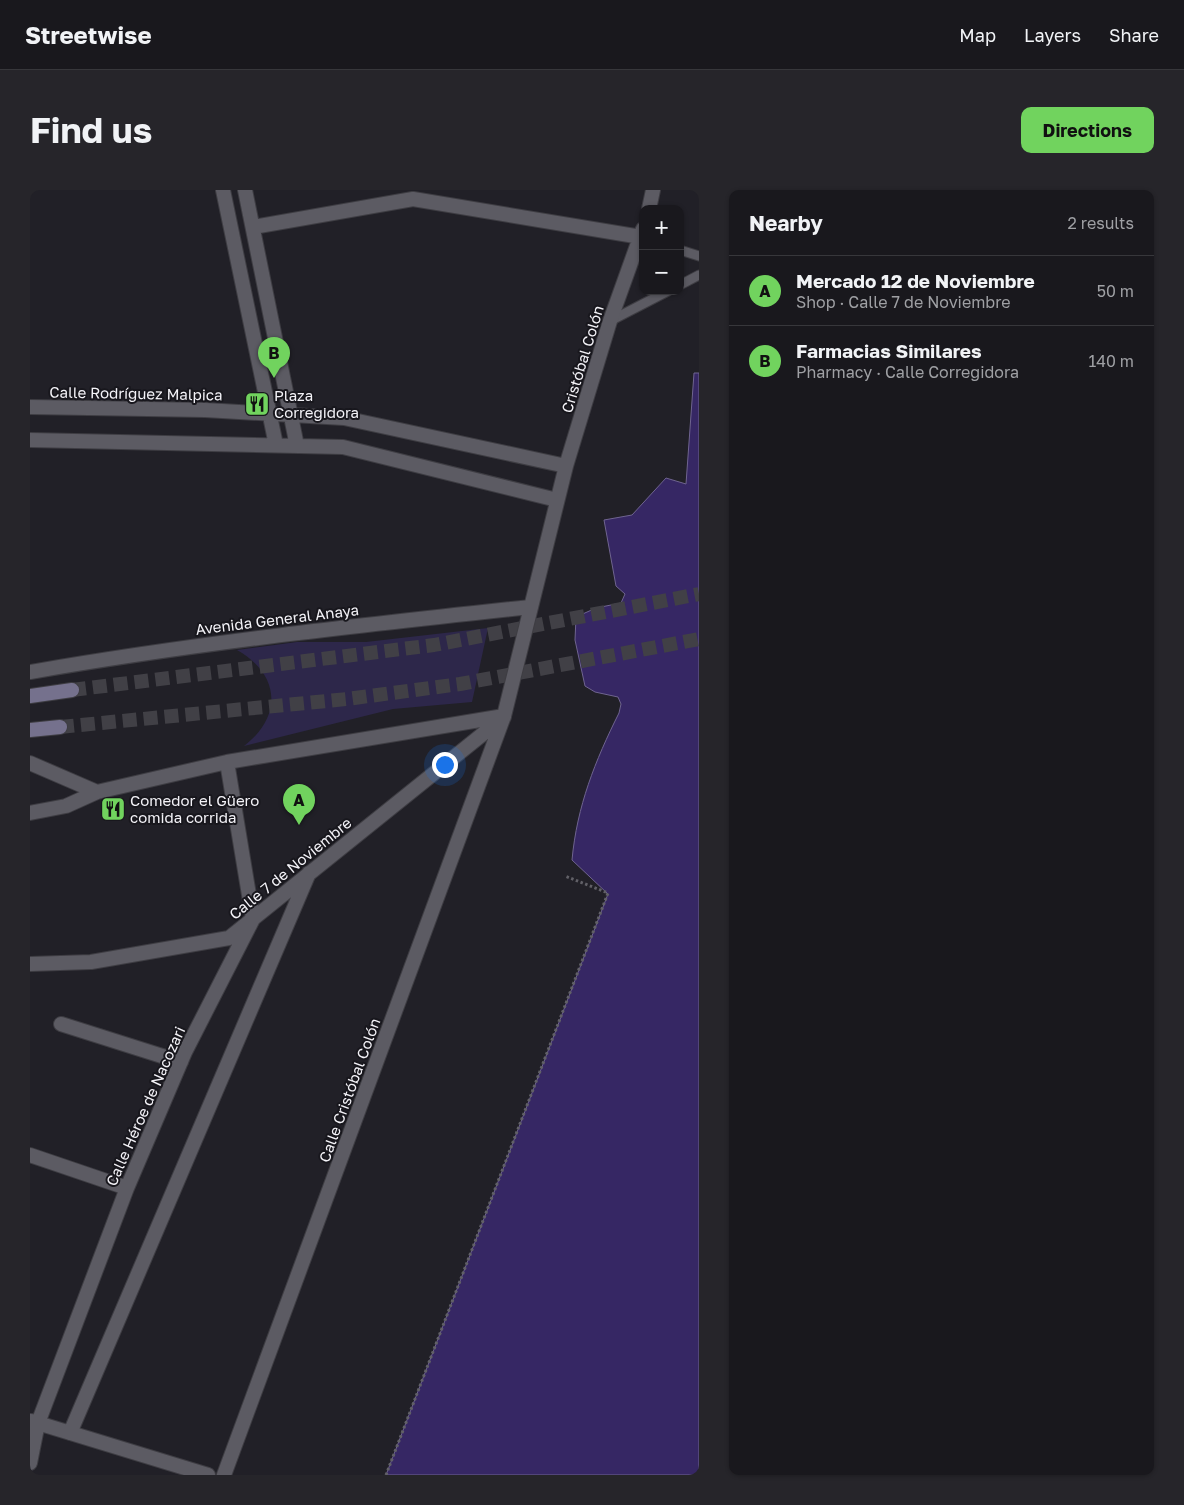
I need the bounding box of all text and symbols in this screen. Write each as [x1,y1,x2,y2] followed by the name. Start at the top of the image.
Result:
[25,20,152,49] text: Streetwise
[959,24,996,46] text: Map
[1024,24,1081,46] text: Layers
[1109,24,1159,46] text: Share
[1021,107,1154,153] button: Directions
[30,109,152,151] text: Find us
[639,205,684,295] map controls
[639,205,684,250] button: +
[749,210,823,236] text: Nearby
[1068,213,1134,233] text: 2 results
[639,250,684,295] button: −
[796,269,1035,292] text: Mercado 12 de Noviembre
[759,281,771,301] text: A
[1097,281,1134,301] text: 50 m
[796,292,1011,312] text: Shop · Calle 7 de Noviembre
[557,303,607,415] street label: Cristóbal Colón
[258,337,290,378] pin: B
[796,339,982,362] text: Farmacias Similares
[759,351,771,371] text: B
[1088,351,1134,371] text: 140 m
[796,362,1019,382] text: Pharmacy · Calle Corregidora
[49,382,223,404] street label: Calle Rodríguez Malpica
[274,386,359,421] place label: Plaza Corregidora
[244,391,270,417] restaurant icon: Plaza Corregidora
[194,600,360,638] street label: Avenida General Anaya
[432,752,458,778] your location
[283,784,315,825] pin: A
[130,791,259,826] place label: Comedor el Güero comida corrida
[100,796,126,822] restaurant icon: Comedor el Güero comida corrida
[225,813,355,923] street label: Calle 7 de Noviembre
[315,1016,383,1164] street label: Calle Cristóbal Colón
[102,1024,188,1188] street label: Calle Héroe de Nacozari

